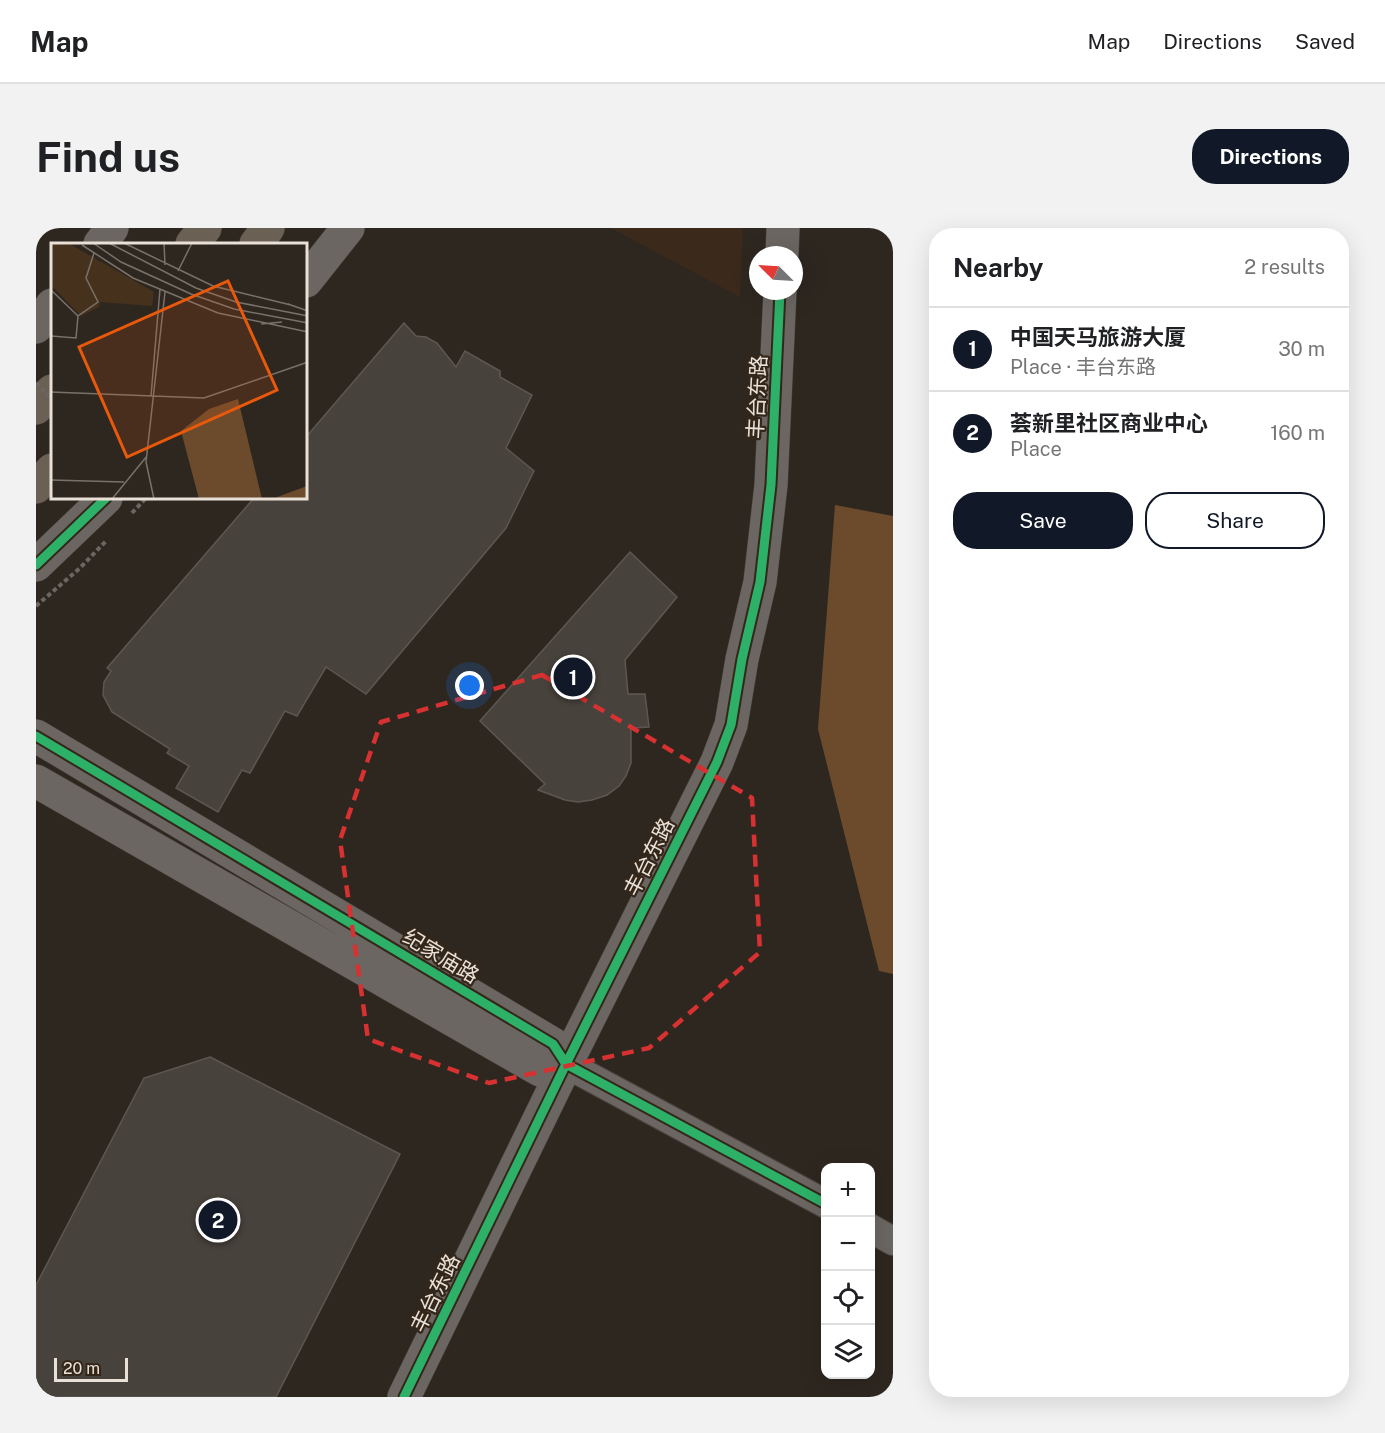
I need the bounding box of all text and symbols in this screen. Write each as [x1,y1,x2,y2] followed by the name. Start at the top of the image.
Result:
[30,25,89,58] text: Map
[1088,29,1130,54] text: Map
[1163,29,1262,54] text: Directions
[1295,29,1355,54] text: Saved
[1192,129,1349,184] button: Directions
[36,132,180,181] text: Find us
[51,243,308,500] inset map
[749,246,803,300] north arrow
[953,252,1043,283] text: Nearby
[1244,255,1325,279] text: 2 results
[1010,324,1186,350] text: 中国天马旅游大厦
[968,337,977,361] text: 1
[1278,337,1325,361] text: 30 m
[742,354,772,440] street label: 丰台东路
[1010,355,1156,379] text: Place · 丰台东路
[1010,410,1208,436] text: 荟新里社区商业中心
[966,421,979,445] text: 2
[1270,421,1325,445] text: 160 m
[1010,437,1062,461] text: Place
[953,492,1133,549] button: Save
[1145,492,1325,549] button: Share
[554,654,592,700] pin: 1
[455,671,484,700] your location
[619,814,679,900] street label: 丰台东路
[399,924,483,988] street label: 纪家庙路
[821,1163,875,1379] map controls
[821,1163,875,1217] button: +
[198,1198,237,1242] pin: 2
[821,1217,875,1271] button: −
[405,1250,465,1336] street label: 丰台东路
[821,1271,875,1325] button: locate
[821,1325,875,1379] button: layers
[54,1355,128,1382] scale bar
[63,1359,100,1378] text: 20 m

